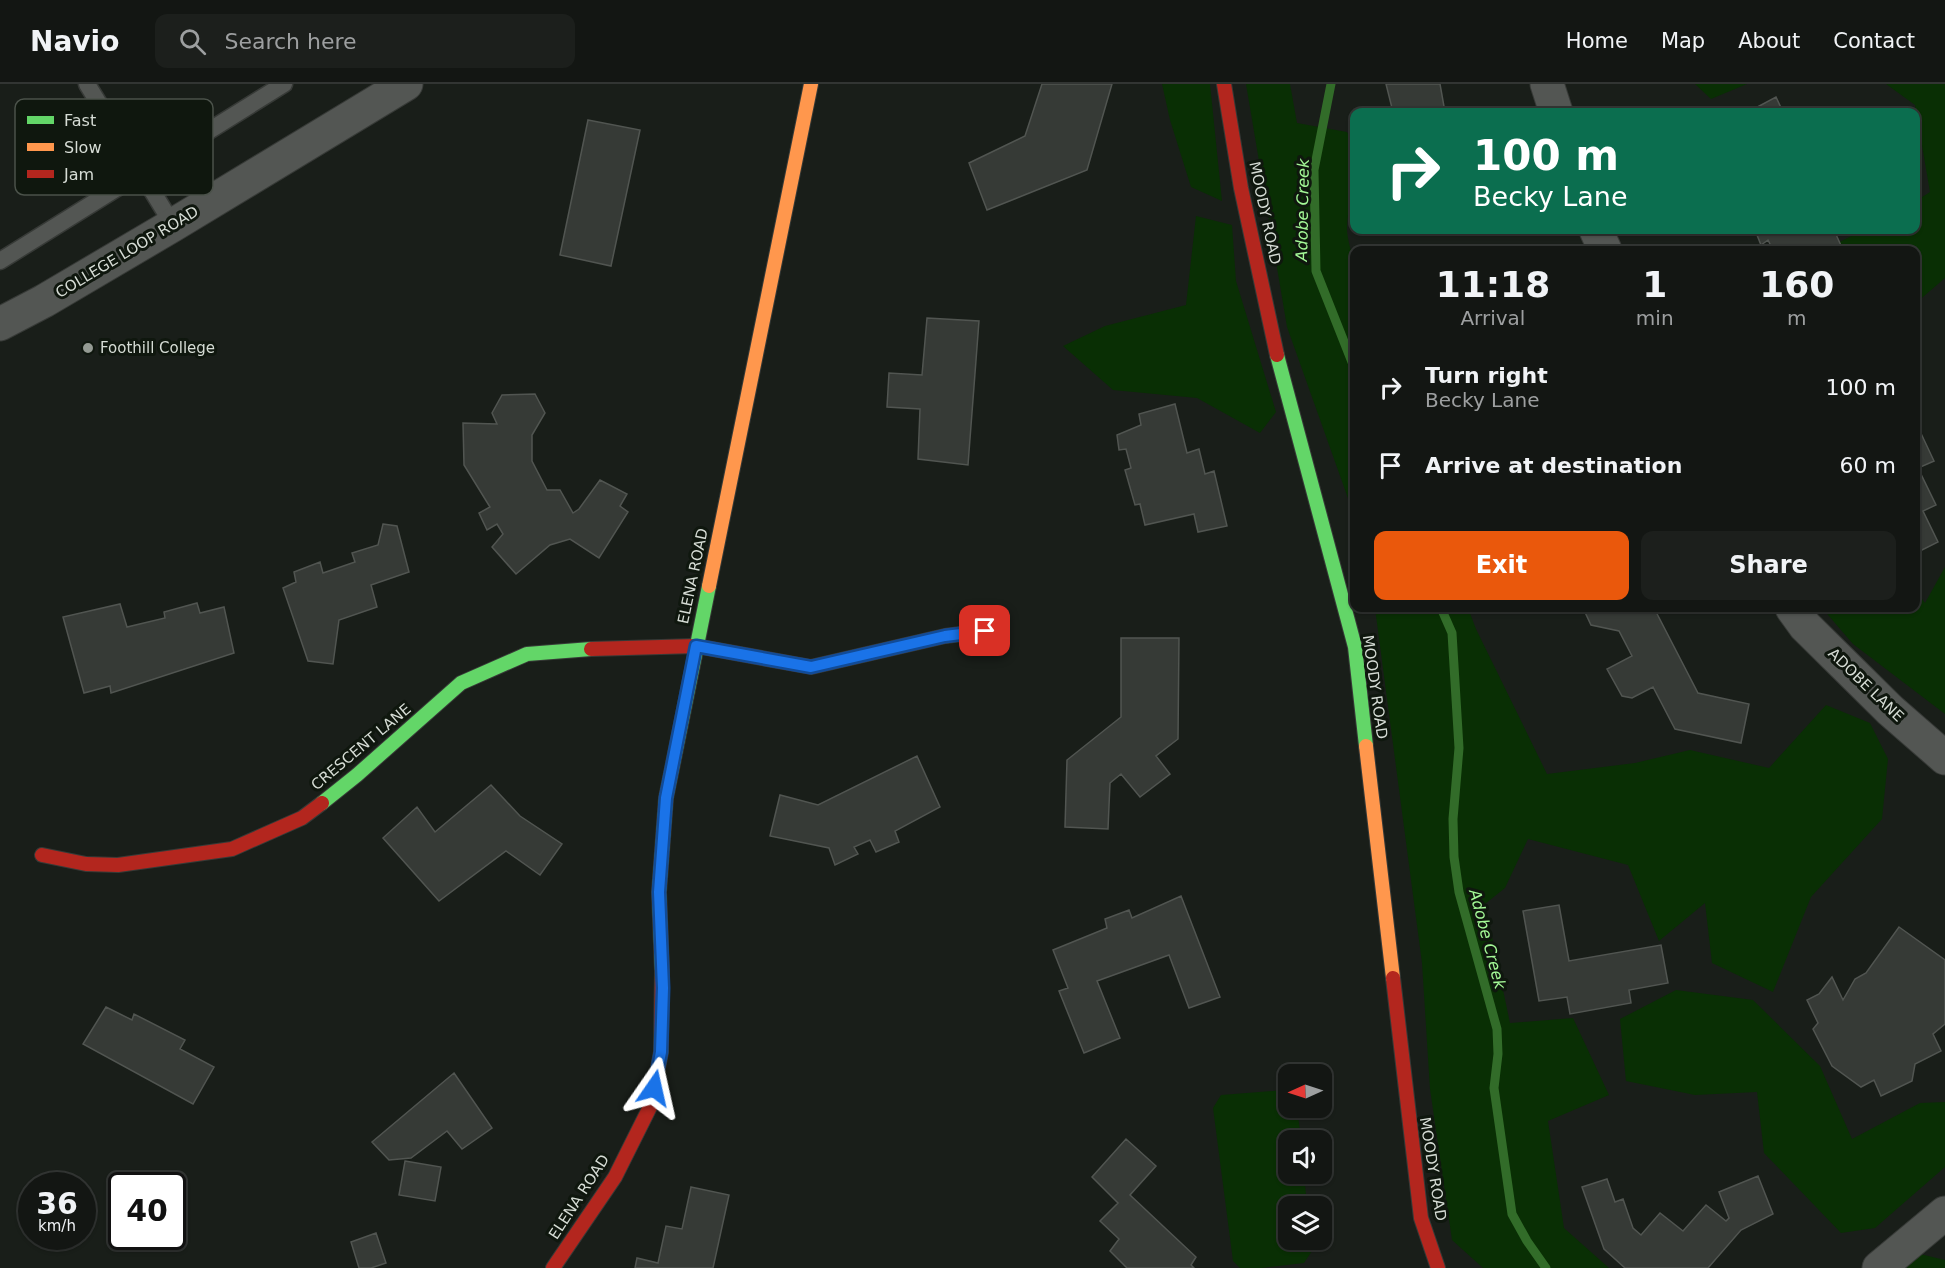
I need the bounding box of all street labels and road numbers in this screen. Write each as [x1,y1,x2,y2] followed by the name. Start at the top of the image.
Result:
[1245,160,1285,266] street label: MOODY ROAD
[52,202,202,302] street label: COLLEGE LOOP ROAD
[674,527,712,625] street label: ELENA ROAD
[1359,634,1391,740] street label: MOODY ROAD
[1825,645,1907,725] street label: ADOBE LANE
[307,700,415,794] street label: CRESCENT LANE
[1416,1116,1450,1222] street label: MOODY ROAD
[545,1151,613,1243] street label: ELENA ROAD

